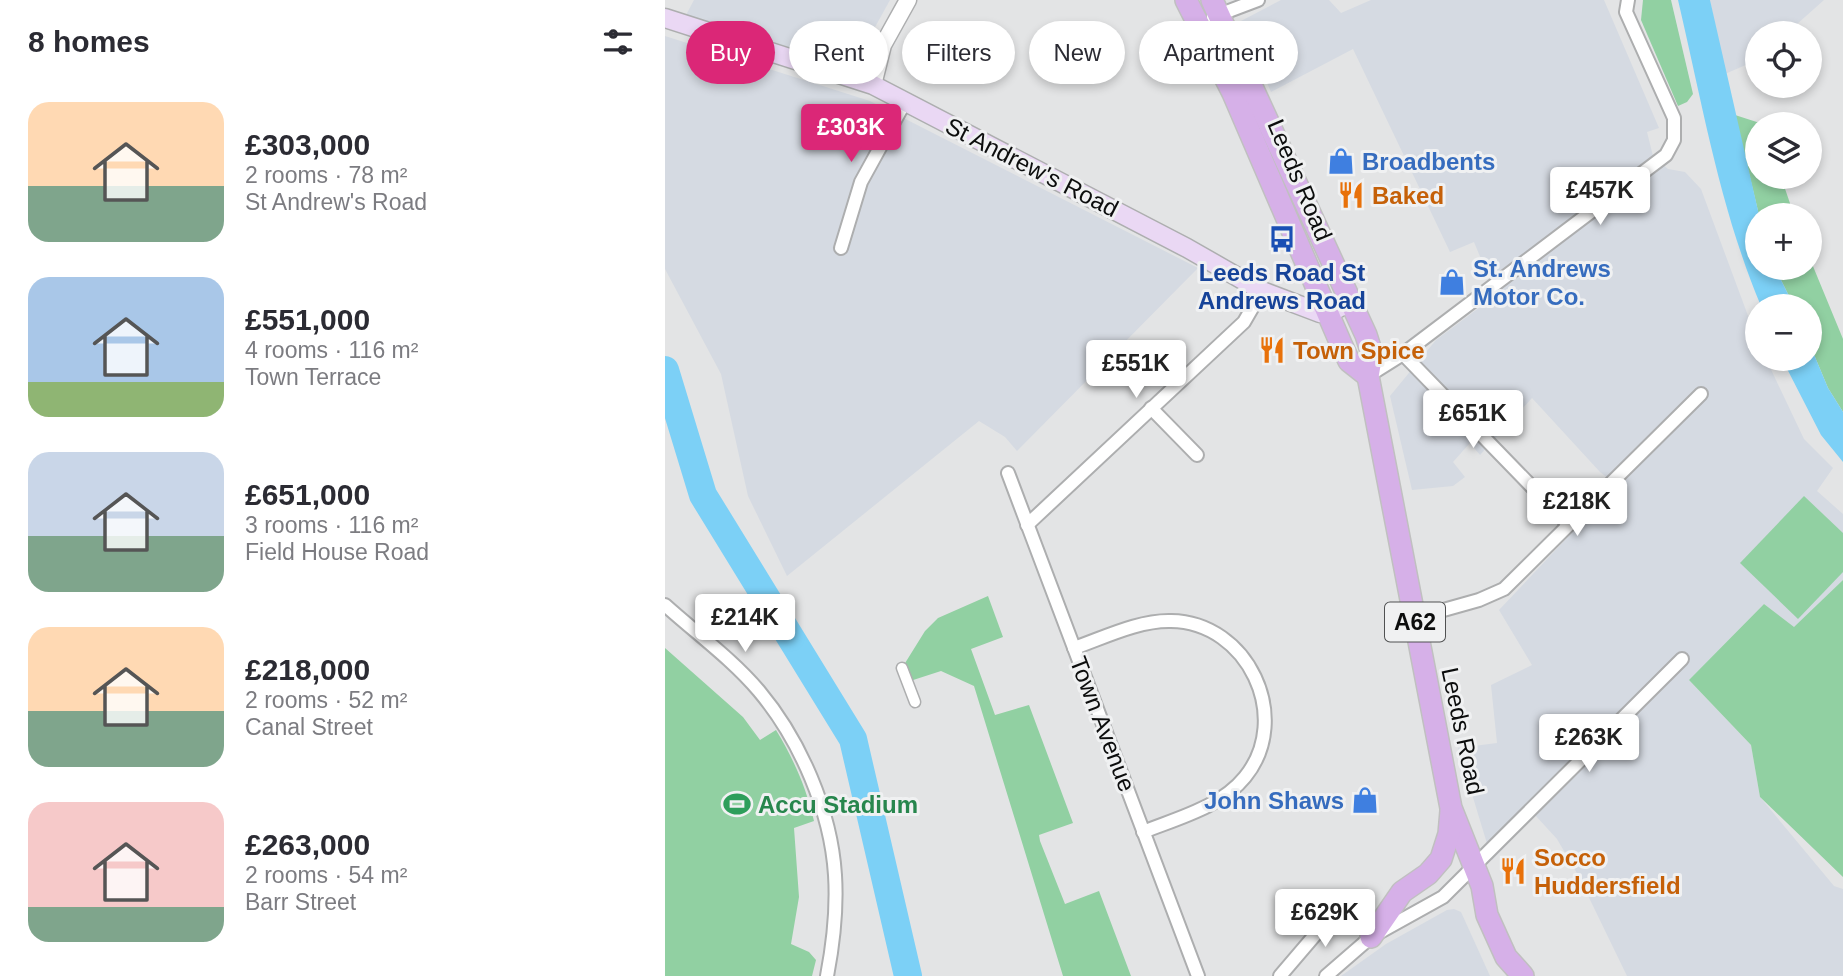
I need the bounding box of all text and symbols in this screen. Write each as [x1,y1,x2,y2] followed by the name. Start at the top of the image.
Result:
[686,21,775,84] chip: Buy
[789,21,888,84] chip: Rent
[902,21,1015,84] chip: Filters
[1029,21,1125,84] chip: New
[1139,21,1298,84] chip: Apartment
[1745,21,1822,371] map controls
[1745,21,1822,98] button: locate
[599,23,637,61] icon: filters
[28,25,150,58] text: 8 homes
[802,104,900,164] pin: £303K
[941,112,1123,222] street label: St Andrew's Road
[1745,112,1822,189] button: layers
[817,114,885,140] text: £303K
[1262,115,1338,245] street label: Leeds Road
[245,128,370,161] text: £303,000
[84,130,168,214] icon: home
[1326,146,1356,176] shop icon: Broadbents
[1362,148,1495,175] place label: Broadbents
[245,162,407,188] text: 2 rooms · 78 m²
[1551,168,1649,227] pin: £457K
[1566,177,1634,203] text: £457K
[1336,180,1366,210] restaurant icon: Baked
[1372,182,1444,209] place label: Baked
[245,189,427,215] text: St Andrew's Road
[1745,203,1822,280] button: +
[1267,224,1297,254] bus stop icon: Leeds Road St Andrews Road
[1473,255,1611,310] place label: St. Andrews Motor Co.
[1198,259,1366,314] place label: Leeds Road St Andrews Road
[1437,267,1467,297] shop icon: St. Andrews Motor Co.
[1745,294,1822,371] button: −
[245,303,370,336] text: £551,000
[84,305,168,389] icon: home
[1257,335,1287,365] restaurant icon: Town Spice
[245,337,418,363] text: 4 rooms · 116 m²
[1293,337,1425,364] place label: Town Spice
[1087,340,1185,400] pin: £551K
[1102,350,1170,376] text: £551K
[245,364,381,390] text: Town Terrace
[1424,391,1522,450] pin: £651K
[1439,400,1507,426] text: £651K
[245,478,370,511] text: £651,000
[1528,478,1626,538] pin: £218K
[84,480,168,564] icon: home
[1543,488,1611,514] text: £218K
[245,512,418,538] text: 3 rooms · 116 m²
[245,539,429,565] text: Field House Road
[696,594,794,654] pin: £214K
[1385,602,1445,642] road number: A62
[711,604,779,630] text: £214K
[245,653,370,686] text: £218,000
[1065,653,1141,795] street label: Town Avenue
[84,655,168,739] icon: home
[1436,665,1490,797] street label: Leeds Road
[245,687,407,713] text: 2 rooms · 52 m²
[245,714,373,740] text: Canal Street
[1540,714,1638,774] pin: £263K
[1555,724,1623,750] text: £263K
[1350,785,1380,815] shop icon: John Shaws
[1204,787,1344,814] place label: John Shaws
[722,789,752,819] sports icon: Accu Stadium
[758,791,918,818] place label: Accu Stadium
[245,828,370,861] text: £263,000
[84,830,168,914] icon: home
[1534,844,1681,899] place label: Socco Huddersfield
[1498,856,1528,886] restaurant icon: Socco Huddersfield
[245,862,407,888] text: 2 rooms · 54 m²
[245,889,356,915] text: Barr Street
[1276,890,1374,949] pin: £629K
[1291,899,1359,925] text: £629K

